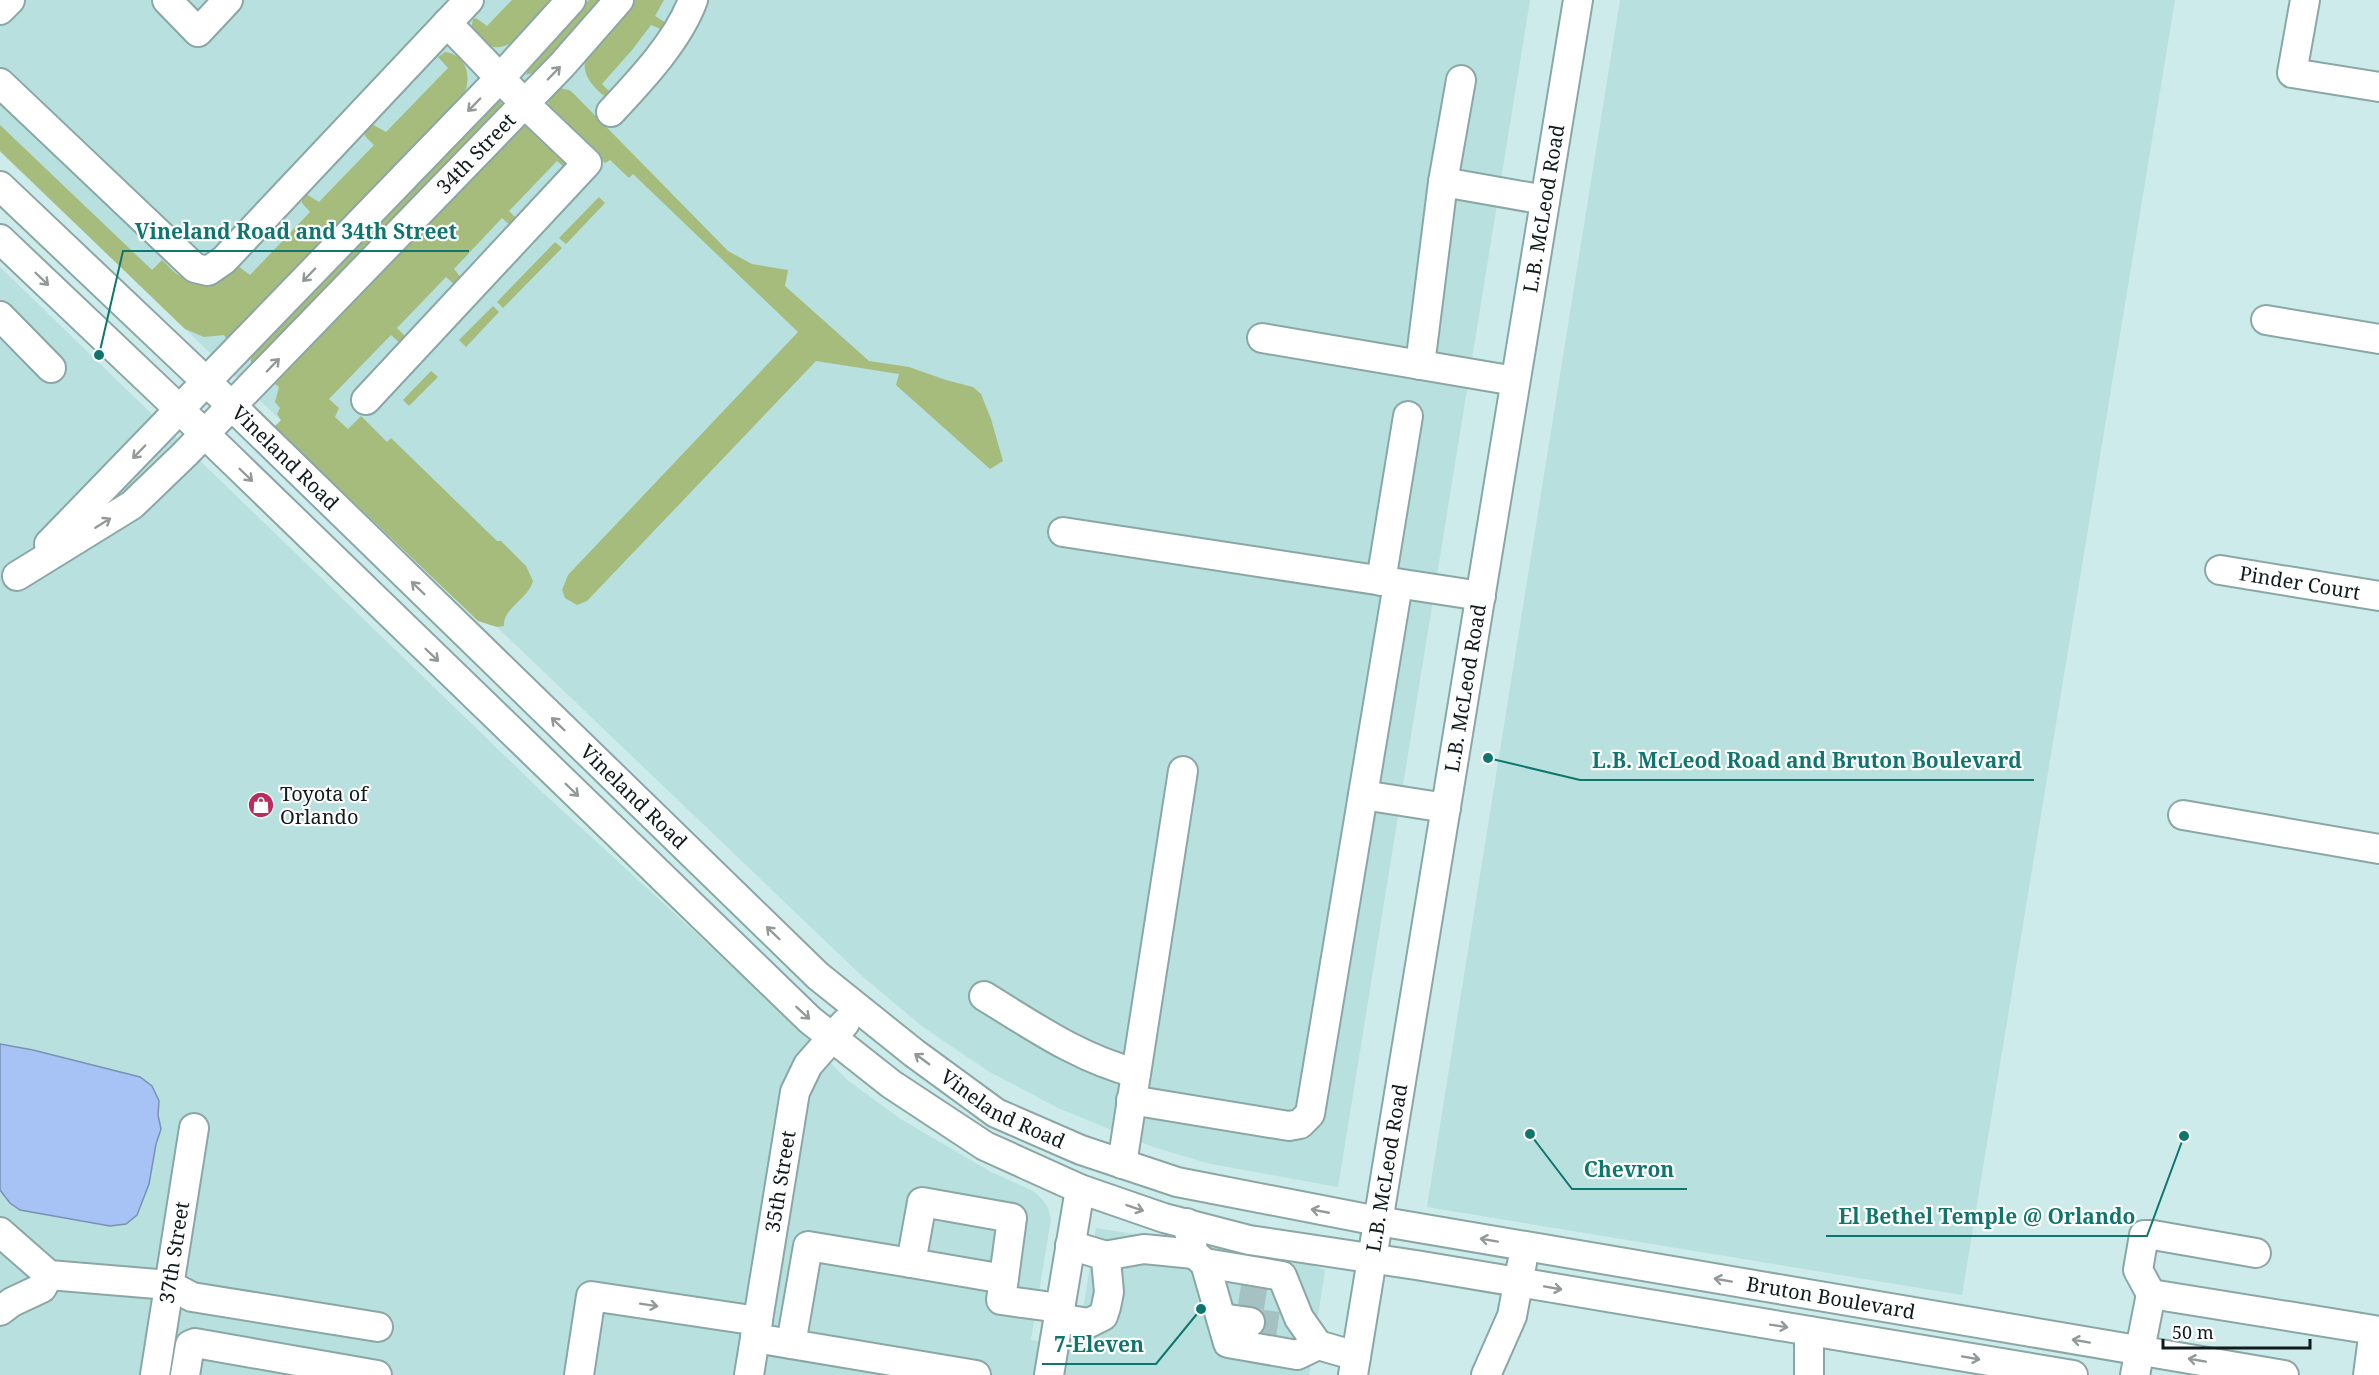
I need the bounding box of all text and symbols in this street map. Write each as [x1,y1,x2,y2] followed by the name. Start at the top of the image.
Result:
[547,66,561,81] one-way arrow
[467,97,481,112] one-way arrow
[430,107,521,200] street label: 34th Street
[1516,122,1570,294] street label: L.B. McLeod Road
[123,212,469,251] callout: Vineland Road and 34th Street
[135,217,458,245] text: Vineland Road and 34th Street
[302,268,317,283] one-way arrow
[35,272,50,287] one-way arrow
[266,358,280,373] one-way arrow
[226,399,345,516] street label: Vineland Road
[131,444,146,459] one-way arrow
[239,468,254,483] one-way arrow
[94,517,111,529] one-way arrow
[2238,559,2362,606] street label: Pinder Court
[411,581,426,595] one-way arrow
[1438,602,1492,774] street label: L.B. McLeod Road
[424,647,439,661] one-way arrow
[551,717,566,731] one-way arrow
[575,738,693,855] street label: Vineland Road
[1580,741,2034,780] callout: L.B. McLeod Road and Bruton Boulevard
[1592,746,2022,774] text: L.B. McLeod Road and Bruton Boulevard
[280,780,369,830] place label: Toyota of Orlando
[565,783,580,797] one-way arrow
[246,790,276,820] shop icon: Toyota of Orlando
[766,926,781,940] one-way arrow
[796,1006,811,1020] one-way arrow
[914,1053,930,1065] one-way arrow
[935,1063,1069,1154] street label: Vineland Road
[1359,1082,1413,1254] street label: L.B. McLeod Road
[758,1128,802,1235] street label: 35th Street
[1572,1150,1687,1189] callout: Chevron
[1584,1155,1674,1183] text: Chevron
[1826,1197,2147,1236] callout: El Bethel Temple @ Orlando
[152,1199,195,1305] street label: 37th Street
[1839,1202,2135,1230] text: El Bethel Temple @ Orlando
[1125,1203,1144,1214] one-way arrow
[1311,1205,1330,1216] one-way arrow
[1480,1235,1500,1246] one-way arrow
[1745,1270,1917,1325] street label: Bruton Boulevard
[1714,1274,1733,1285] one-way arrow
[1543,1283,1563,1294] one-way arrow
[639,1300,658,1311] one-way arrow
[2163,1312,2310,1350] scale bar
[1768,1320,1788,1331] one-way arrow
[2172,1320,2214,1344] text: 50 m
[1042,1325,1156,1364] callout: 7-Eleven
[1054,1330,1144,1358] text: 7-Eleven
[2072,1335,2091,1346] one-way arrow
[1961,1353,1980,1364] one-way arrow
[2188,1355,2208,1366] one-way arrow

